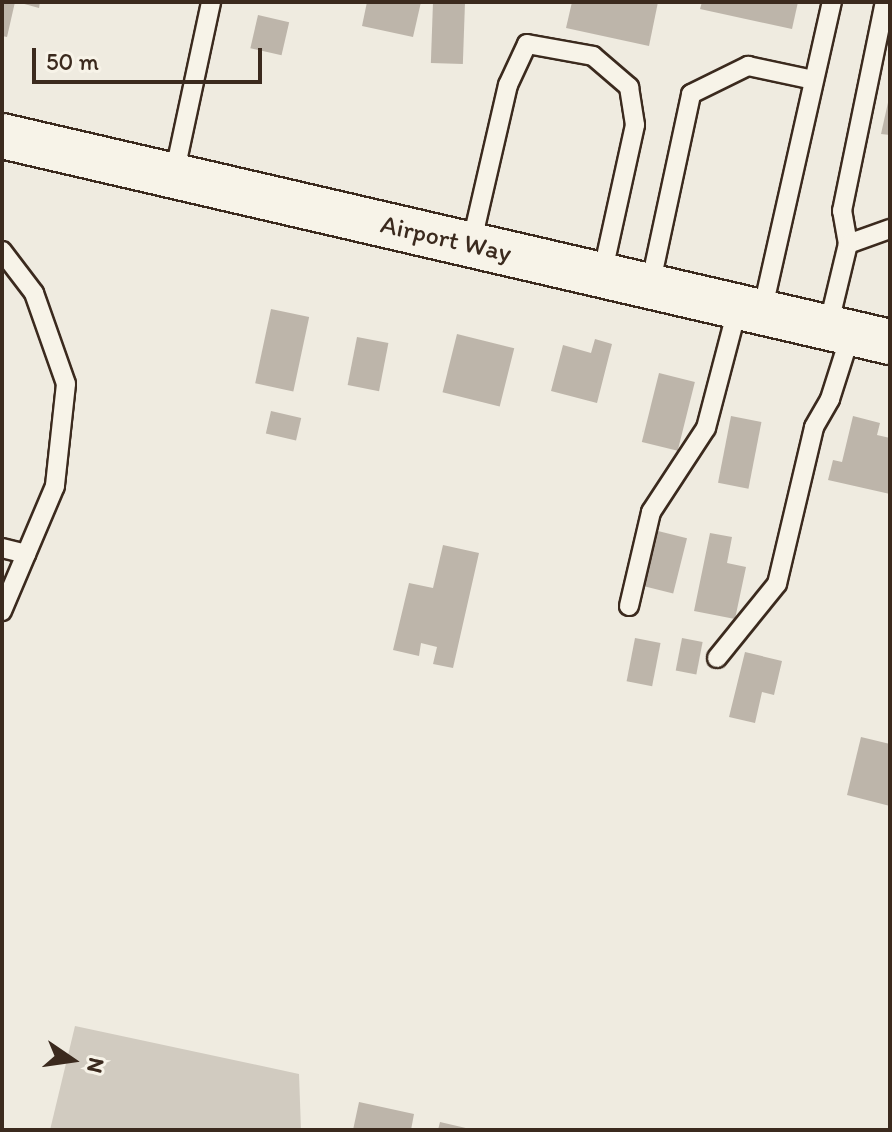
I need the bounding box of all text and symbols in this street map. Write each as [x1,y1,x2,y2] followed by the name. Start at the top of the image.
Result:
[36,32,266,82] scale bar
[46,47,99,76] text: 50 m
[378,209,514,269] street label: Airport Way
[32,1020,112,1100] north arrow
[81,1055,111,1076] text: N

